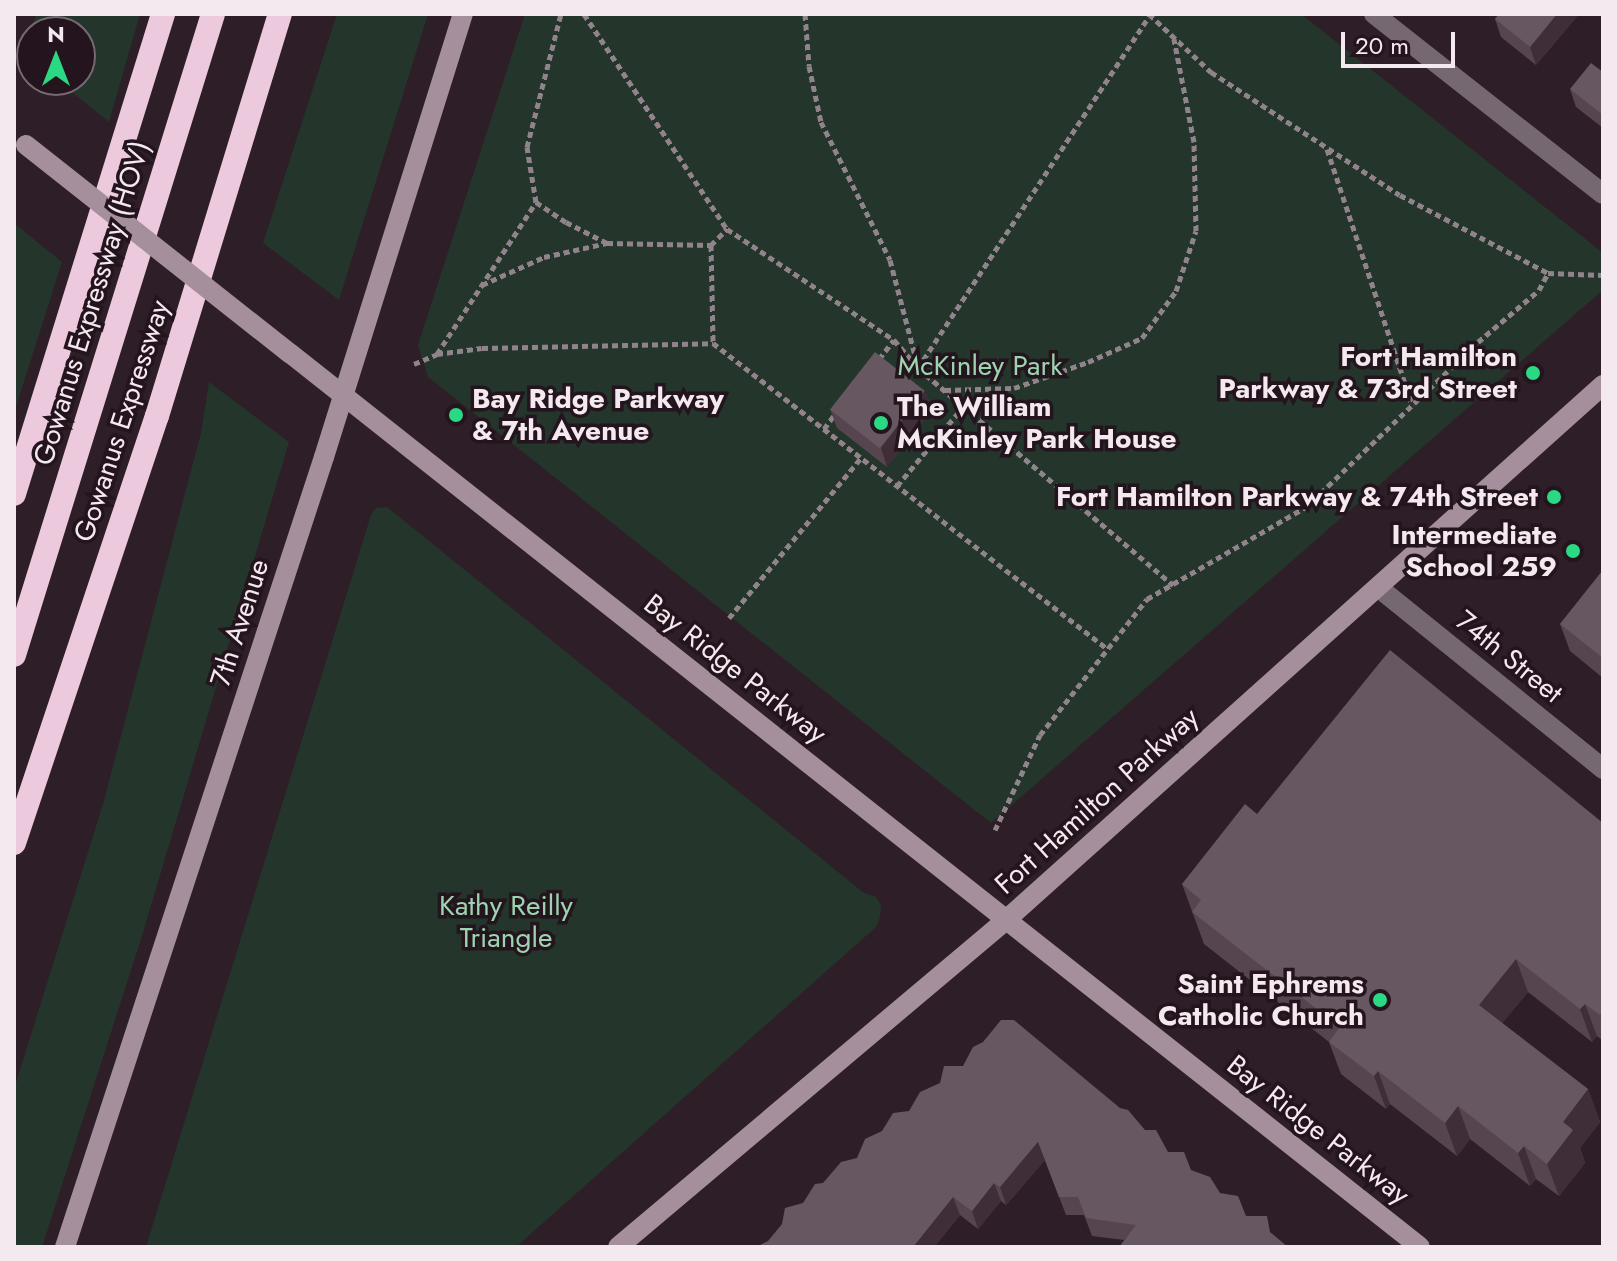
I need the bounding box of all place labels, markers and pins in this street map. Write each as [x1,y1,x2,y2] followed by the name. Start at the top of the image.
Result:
[1219,340,1517,406] place label: Fort Hamilton Parkway & 73rd Street
[1524,364,1542,382] marker: Fort Hamilton Parkway & 73rd Street
[472,382,724,448] place label: Bay Ridge Parkway & 7th Avenue
[897,390,1177,456] place label: The William McKinley Park House
[447,406,465,424] marker: Bay Ridge Parkway & 7th Avenue
[872,414,890,432] marker: The William McKinley Park House
[1056,480,1538,514] place label: Fort Hamilton Parkway & 74th Street
[1545,488,1563,506] marker: Fort Hamilton Parkway & 74th Street
[1391,518,1557,584] place label: Intermediate School 259
[1564,542,1582,560] marker: Intermediate School 259
[1158,967,1364,1033] place label: Saint Ephrems Catholic Church
[1371,991,1389,1009] marker: Saint Ephrems Catholic Church

